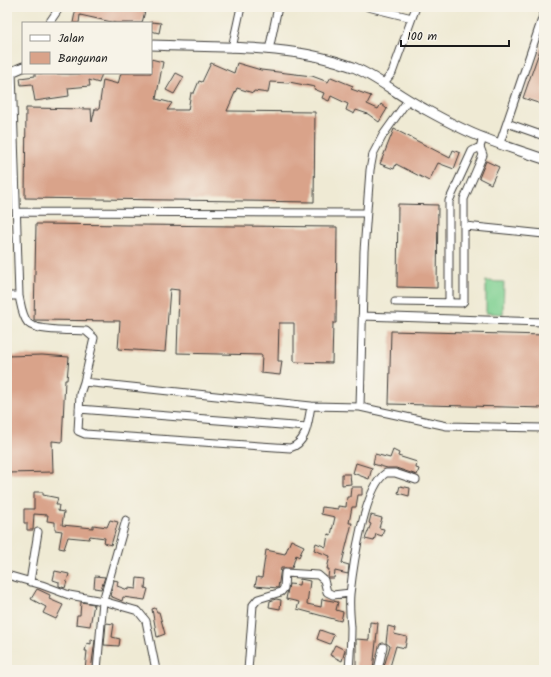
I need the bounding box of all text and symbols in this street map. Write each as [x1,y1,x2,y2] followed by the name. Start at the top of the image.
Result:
[22,22,152,74] legend
[401,22,509,48] scale bar
[407,27,438,46] text: 100 m
[58,29,84,48] text: Jalan
[58,49,108,68] text: Bangunan

